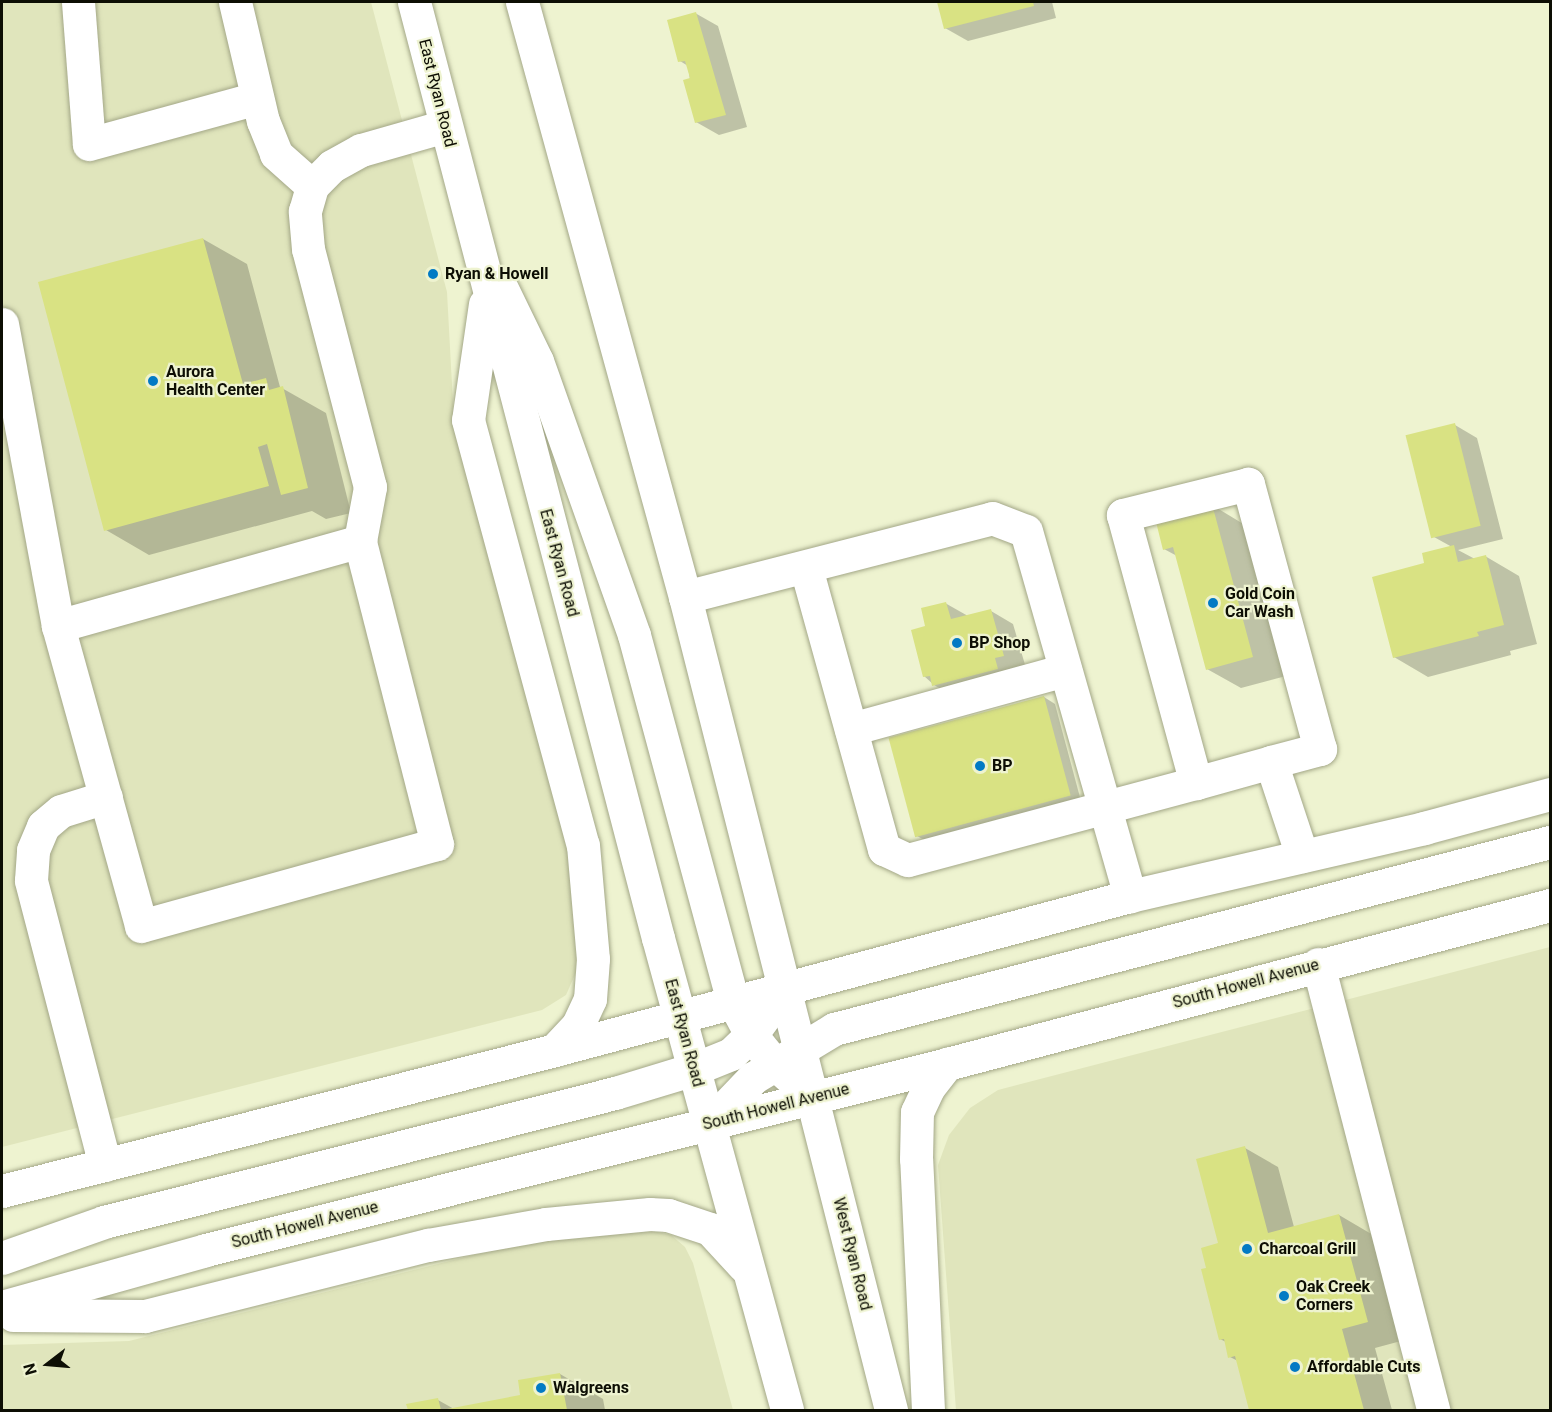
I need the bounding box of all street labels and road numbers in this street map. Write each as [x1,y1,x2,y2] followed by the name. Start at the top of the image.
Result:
[414,37,460,149] street label: East Ryan Road
[535,507,583,619] street label: East Ryan Road
[1171,955,1321,1013] street label: South Howell Avenue
[660,977,708,1089] street label: East Ryan Road
[701,1079,851,1135] street label: South Howell Avenue
[829,1196,875,1312] street label: West Ryan Road
[230,1197,380,1253] street label: South Howell Avenue

